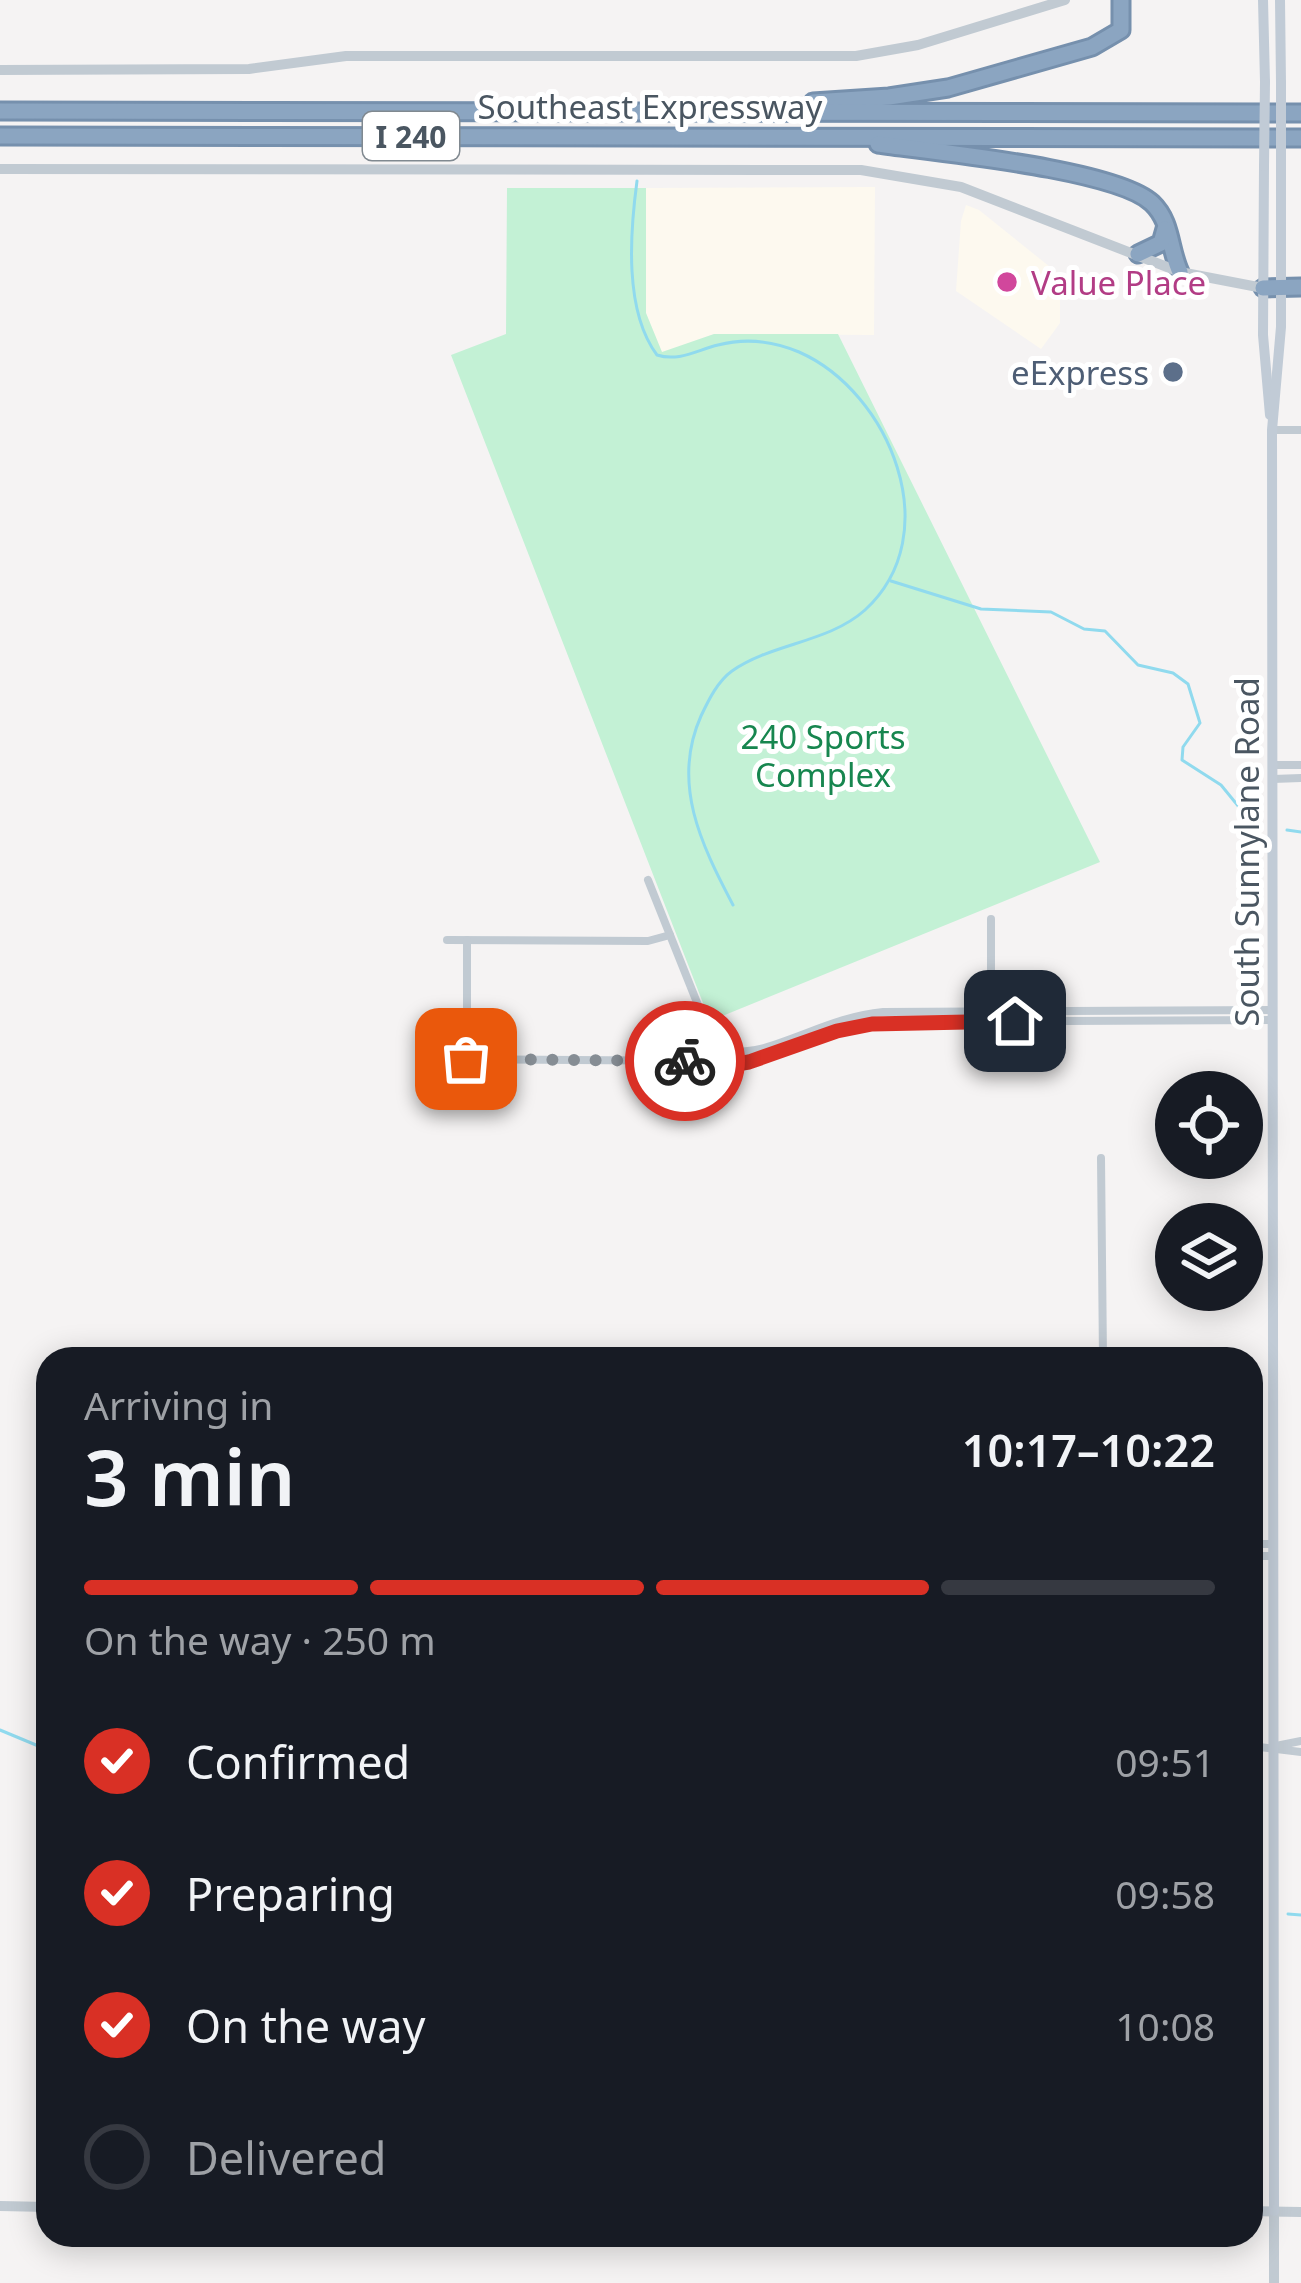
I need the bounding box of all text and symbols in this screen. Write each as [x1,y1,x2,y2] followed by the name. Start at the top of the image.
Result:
[478,84,823,129] street label: Southeast Expressway
[363,112,459,160] road number: I 240
[1031,260,1206,305] place label: Value Place
[994,269,1020,295] marker: Value Place
[1011,350,1149,395] place label: eExpress
[1160,359,1186,385] marker: eExpress
[1224,677,1269,1027] street label: South Sunnylane Road
[741,714,905,797] park label: 240 Sports Complex
[964,970,1066,1072] pin
[982,988,1048,1054] icon: home
[625,1001,745,1121] courier
[415,1008,517,1110] pin
[433,1026,499,1092] icon: bag
[652,1028,718,1094] icon: bike
[1155,1071,1263,1311] map controls
[1155,1071,1263,1179] button: locate
[1155,1203,1263,1311] button: layers
[84,1378,273,1431] text: Arriving in
[962,1419,1215,1480] text: 10:17–10:22
[84,1423,296,1529] text: 3 min
[84,1613,436,1666] text: On the way · 250 m
[84,1728,150,1794] icon: check
[186,1731,410,1792] text: Confirmed
[1115,1735,1215,1788] text: 09:51
[84,1860,150,1926] icon: check
[186,1863,395,1924] text: Preparing
[1115,1867,1215,1920] text: 09:58
[84,1992,150,2058] icon: check
[186,1995,425,2056] text: On the way
[1115,1999,1215,2052] text: 10:08
[186,2127,386,2188] text: Delivered

